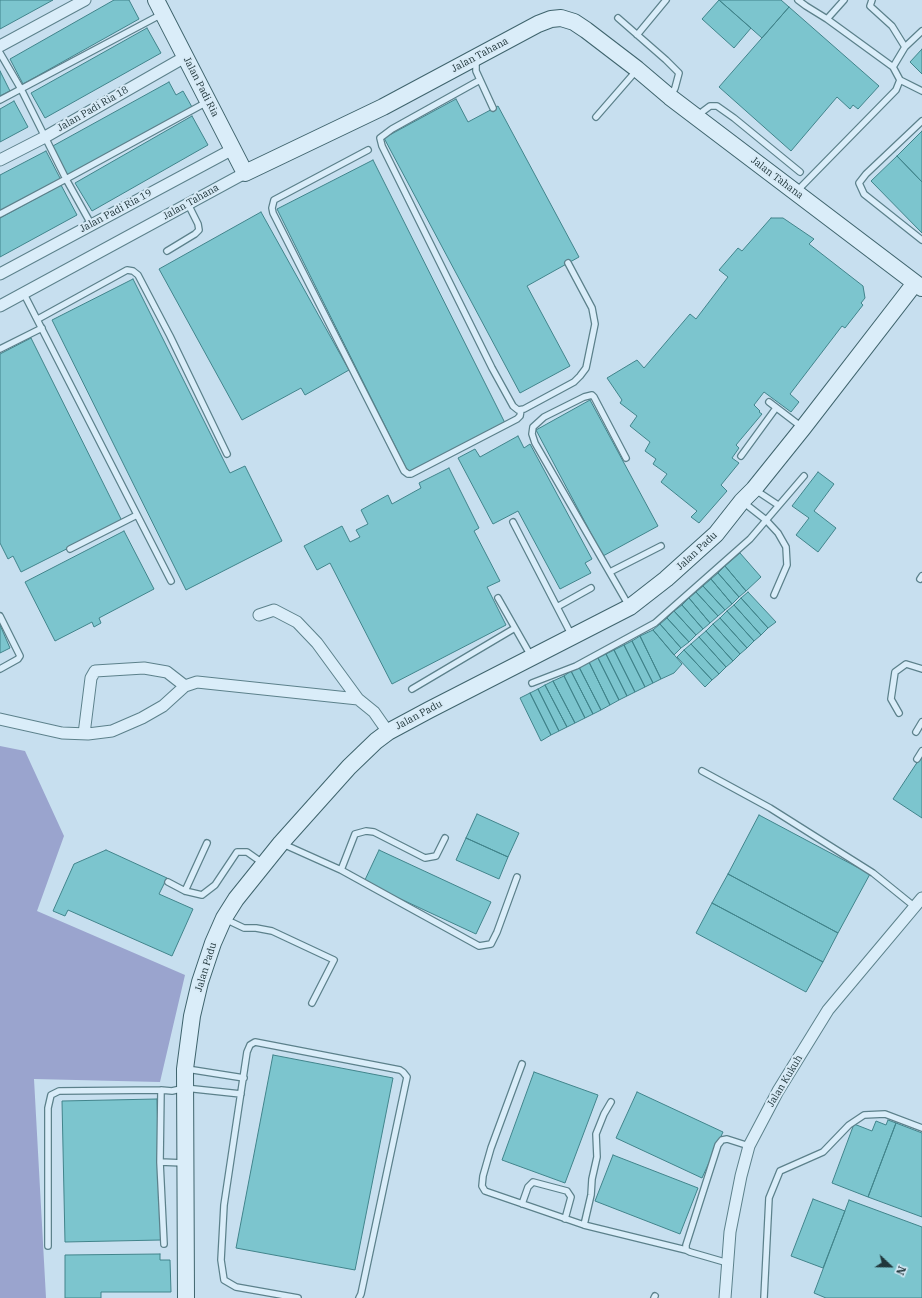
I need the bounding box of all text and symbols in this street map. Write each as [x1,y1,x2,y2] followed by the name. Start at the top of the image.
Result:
[450,35,510,75] street label: Jalan Tahana
[181,55,221,119] street label: Jalan Padi Ria
[55,84,131,134] street label: Jalan Padi Ria 18
[749,154,805,202] street label: Jalan Tahana
[161,182,221,222] street label: Jalan Tahana
[78,187,154,235] street label: Jalan Padi Ria 19
[674,529,720,573] street label: Jalan Padu
[394,698,444,732] street label: Jalan Padu
[193,941,219,993] street label: Jalan Padu
[765,1053,805,1109] street label: Jalan Kukuh
[870,1246,910,1286] north arrow
[893,1264,909,1277] text: N

